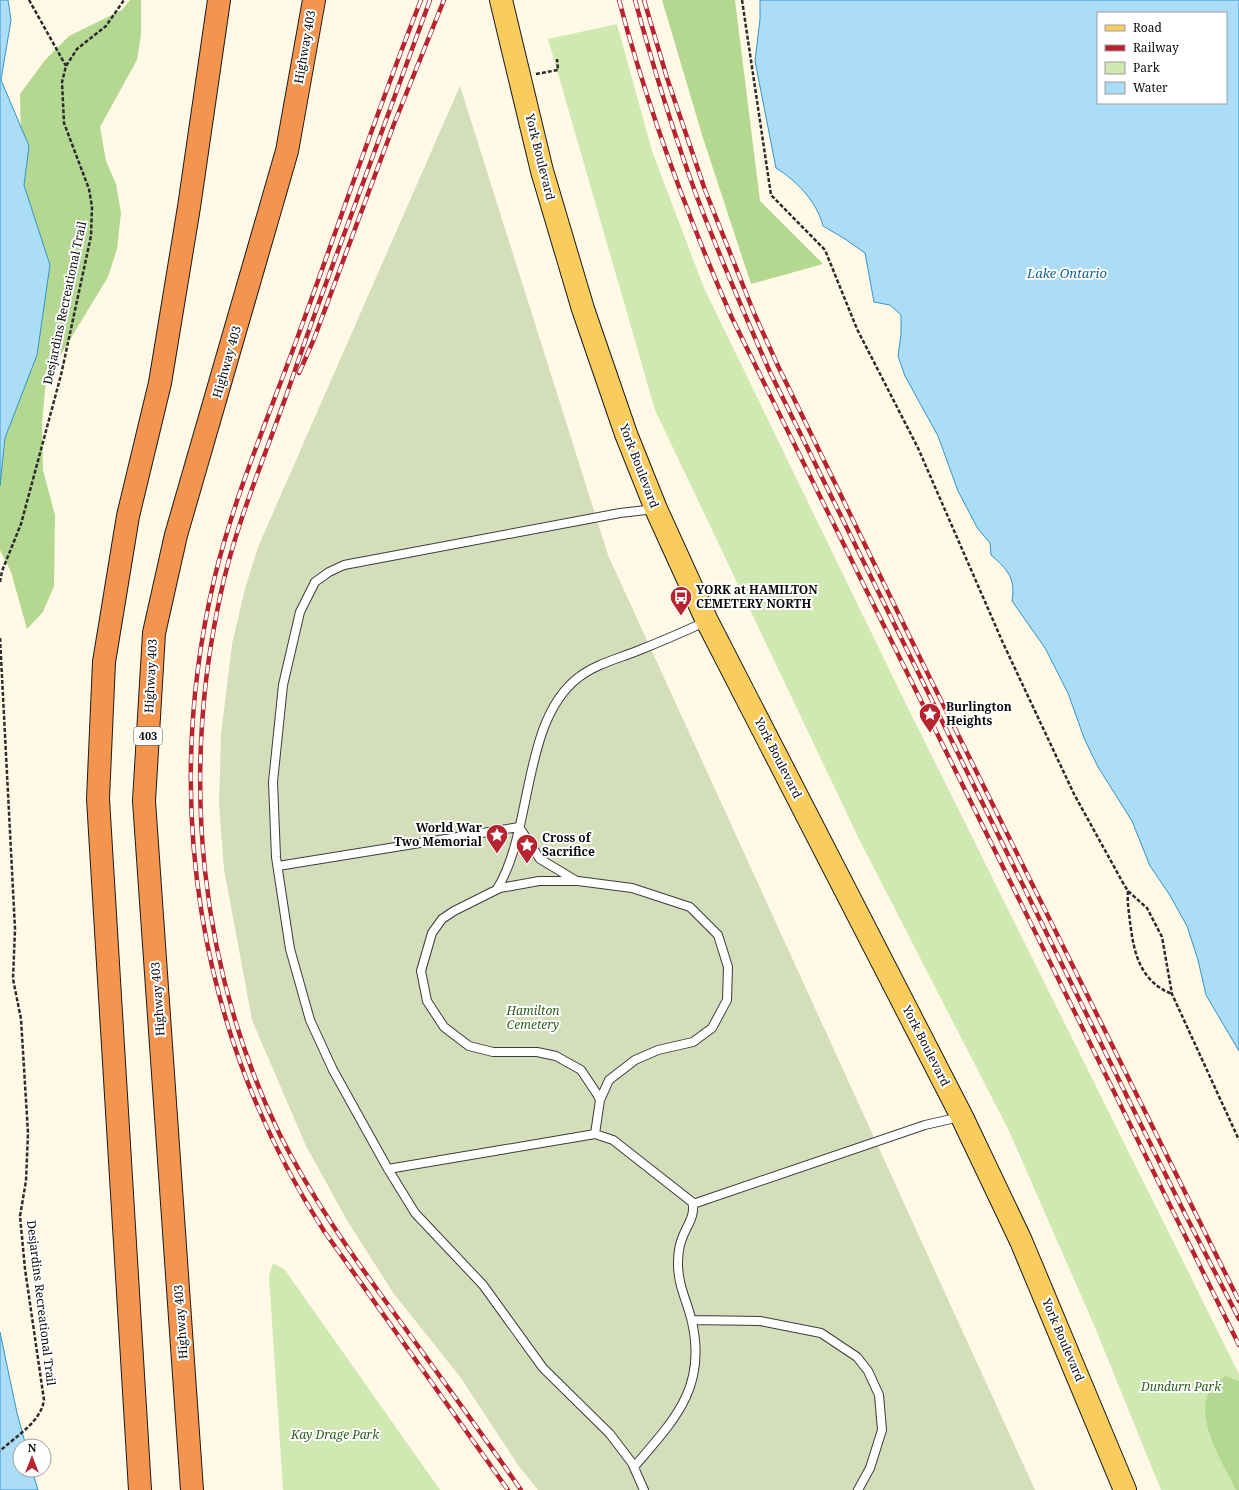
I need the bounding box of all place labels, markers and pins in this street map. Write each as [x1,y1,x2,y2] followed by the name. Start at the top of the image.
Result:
[696,581,818,612] place label: YORK at HAMILTON CEMETERY NORTH
[668,584,694,617] bus stop icon: YORK at HAMILTON CEMETERY NORTH
[946,698,1012,729] place label: Burlington Heights
[917,701,943,734] place icon: Burlington Heights
[394,819,483,850] place label: World War Two Memorial
[484,822,510,855] place icon: World War Two Memorial
[542,829,595,860] place label: Cross of Sacrifice
[514,832,540,865] place icon: Cross of Sacrifice

